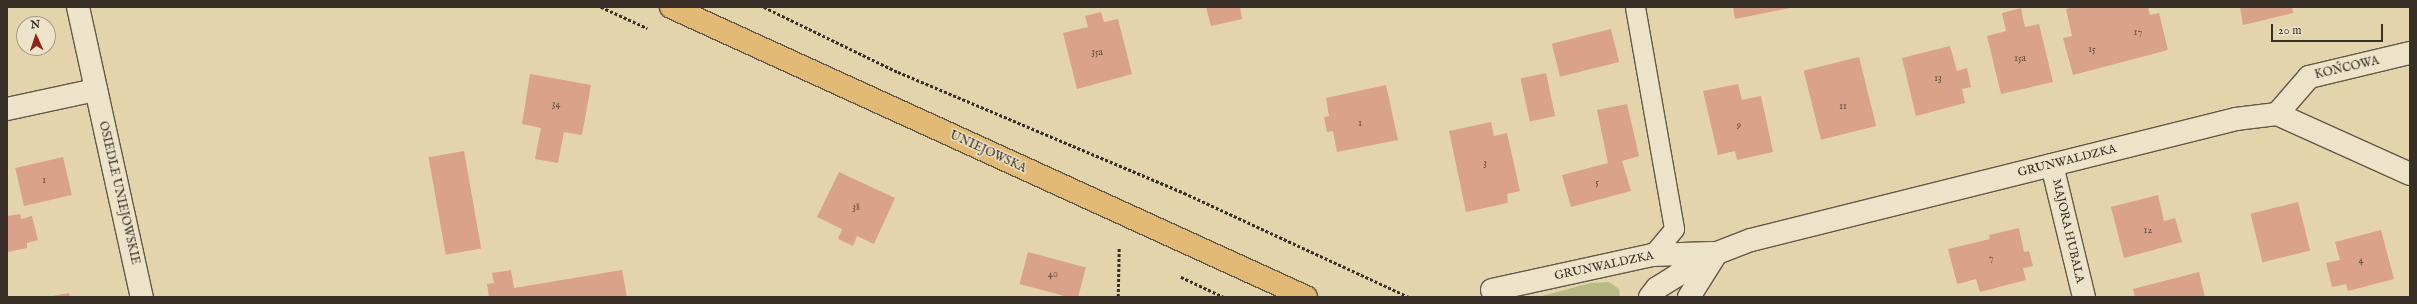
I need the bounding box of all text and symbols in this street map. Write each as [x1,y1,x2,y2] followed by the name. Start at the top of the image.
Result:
[16,16,56,56] north arrow
[2273,16,2385,42] scale bar
[30,18,41,32] text: N
[2278,23,2301,38] text: 20 m
[2134,27,2142,39] house number: 17
[2088,44,2096,56] house number: 15
[1091,47,1103,59] house number: 35a
[2014,53,2026,65] house number: 15a
[2313,54,2381,82] street label: KOŃCOWA
[1934,73,1942,85] house number: 13
[552,99,560,111] house number: 34
[1839,101,1847,113] house number: 11
[1358,118,1362,130] house number: 1
[95,120,143,266] street label: OSIEDLE UNIEJOWSKIE
[1737,120,1741,132] house number: 9
[947,128,1029,176] street label: UNIEJOWSKA
[2016,142,2118,180] street label: GRUNWALDZKA
[1483,158,1487,170] house number: 3
[42,175,46,187] house number: 1
[1595,177,1599,189] house number: 5
[2049,177,2087,285] street label: MAJORA HUBALA
[852,202,860,214] house number: 38
[2144,225,2152,237] house number: 12
[1553,248,1655,284] street label: GRUNWALDZKA
[1989,253,1993,265] house number: 7
[2359,255,2363,267] house number: 4
[1048,269,1058,281] house number: 40

